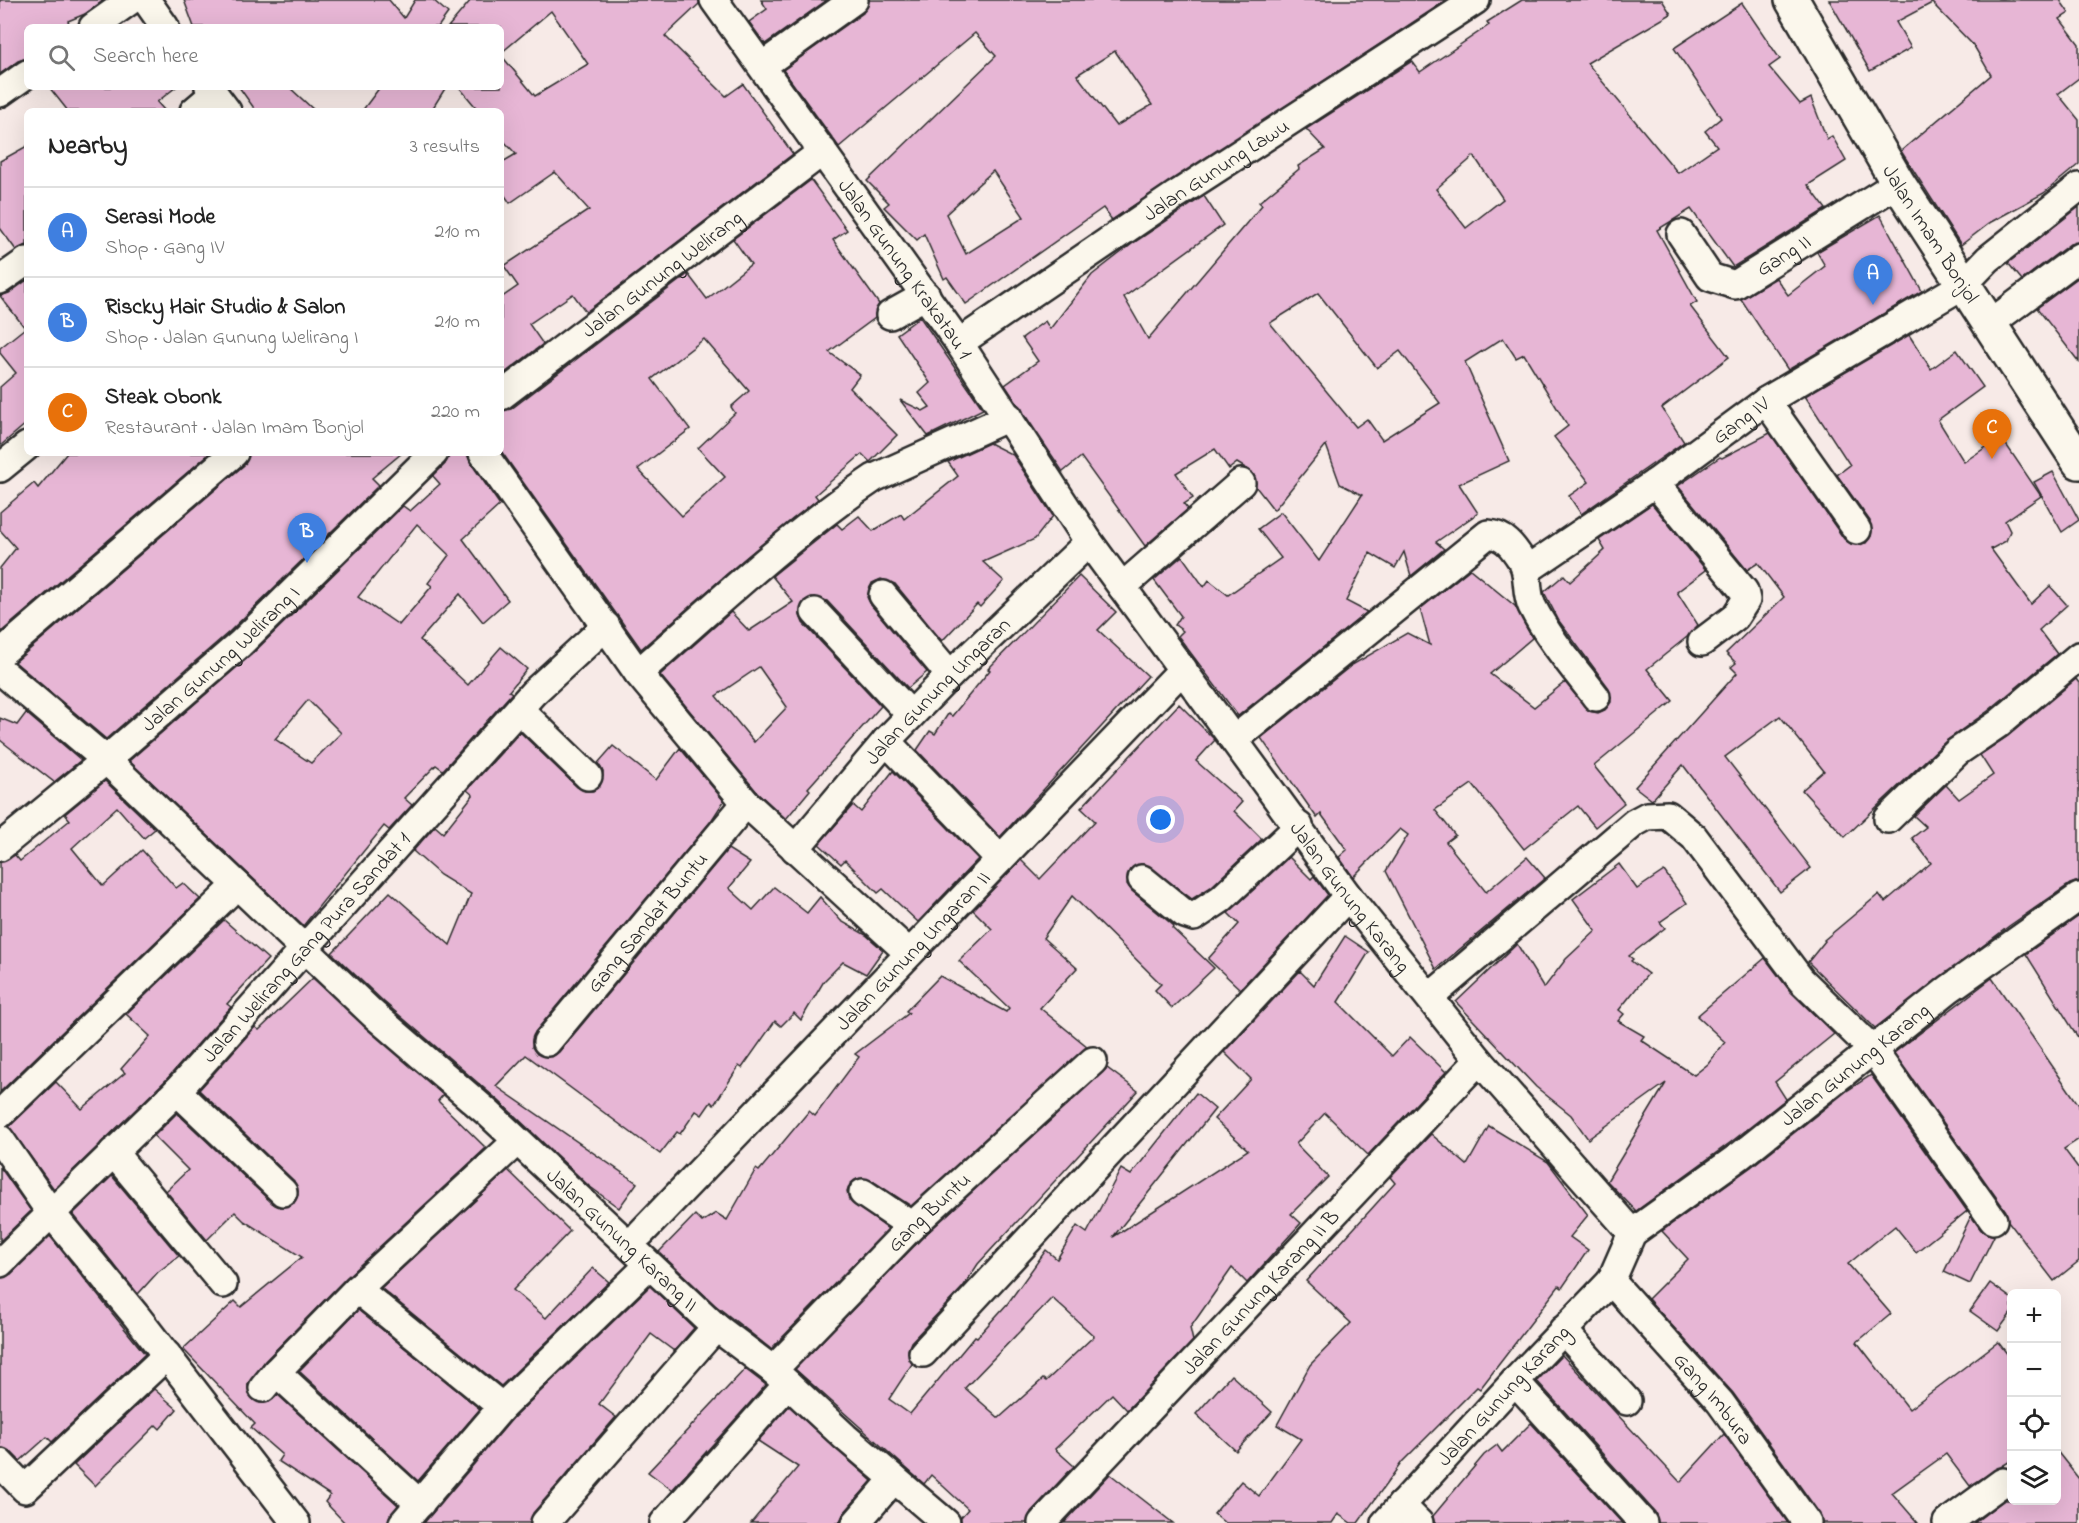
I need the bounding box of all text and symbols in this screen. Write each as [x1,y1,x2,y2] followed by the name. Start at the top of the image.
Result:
[24,24,504,90] search box
[45,41,78,74] icon: search
[93,41,198,73] text: Search here
[1138,112,1296,230] street label: Jalan Gunung Lawu
[48,128,127,166] text: Nearby
[410,133,480,162] text: 3 results
[1874,160,1985,310] street label: Jalan Imam Bonjol
[829,173,979,366] street label: Jalan Gunung Krakatau 1
[105,202,215,234] text: Serasi Mode
[576,204,751,346] street label: Jalan Gunung Welirang
[61,218,74,247] text: A
[435,218,480,247] text: 210 m
[1751,228,1817,285] street label: Gang II
[105,234,224,263] text: Shop · Gang IV
[1854,256,1892,305] pin: A
[105,292,345,324] text: Riscky Hair Studio & Salon
[61,308,74,337] text: B
[435,308,480,337] text: 210 m
[105,324,358,353] text: Shop · Jalan Gunung Welirang I
[105,382,221,414] text: Steak Obonk
[1707,390,1777,453] street label: Gang IV
[62,398,73,427] text: C
[431,398,480,427] text: 220 m
[1972,410,2012,459] pin: C
[105,414,364,443] text: Restaurant · Jalan Imam Bonjol
[288,514,326,563] pin: B
[135,580,308,740] street label: Jalan Gunung Welirang I
[859,611,1018,772] street label: Jalan Gunung Ungaran
[1146,805,1175,834] your location
[1281,816,1417,981] street label: Jalan Gunung Karang
[196,826,419,1070] street label: Jalan Welirang Gang Pura Sandat 1
[581,846,716,1001] street label: Gang Sandat Buntu
[830,865,998,1039] street label: Jalan Gunung Ungaran II
[1775,997,1938,1135] street label: Jalan Gunung Karang
[539,1162,704,1320] street label: Jalan Gunung Karang II
[881,1166,978,1260] street label: Gang Buntu
[1176,1203,1348,1383] street label: Jalan Gunung Karang II B
[2007,1289,2061,1505] map controls
[2007,1289,2061,1343] button: +
[1431,1319,1580,1474] street label: Jalan Gunung Karang
[2007,1343,2061,1397] button: −
[1665,1347,1759,1452] street label: Gang Imbura
[2007,1397,2061,1451] button: locate
[2007,1451,2061,1505] button: layers

